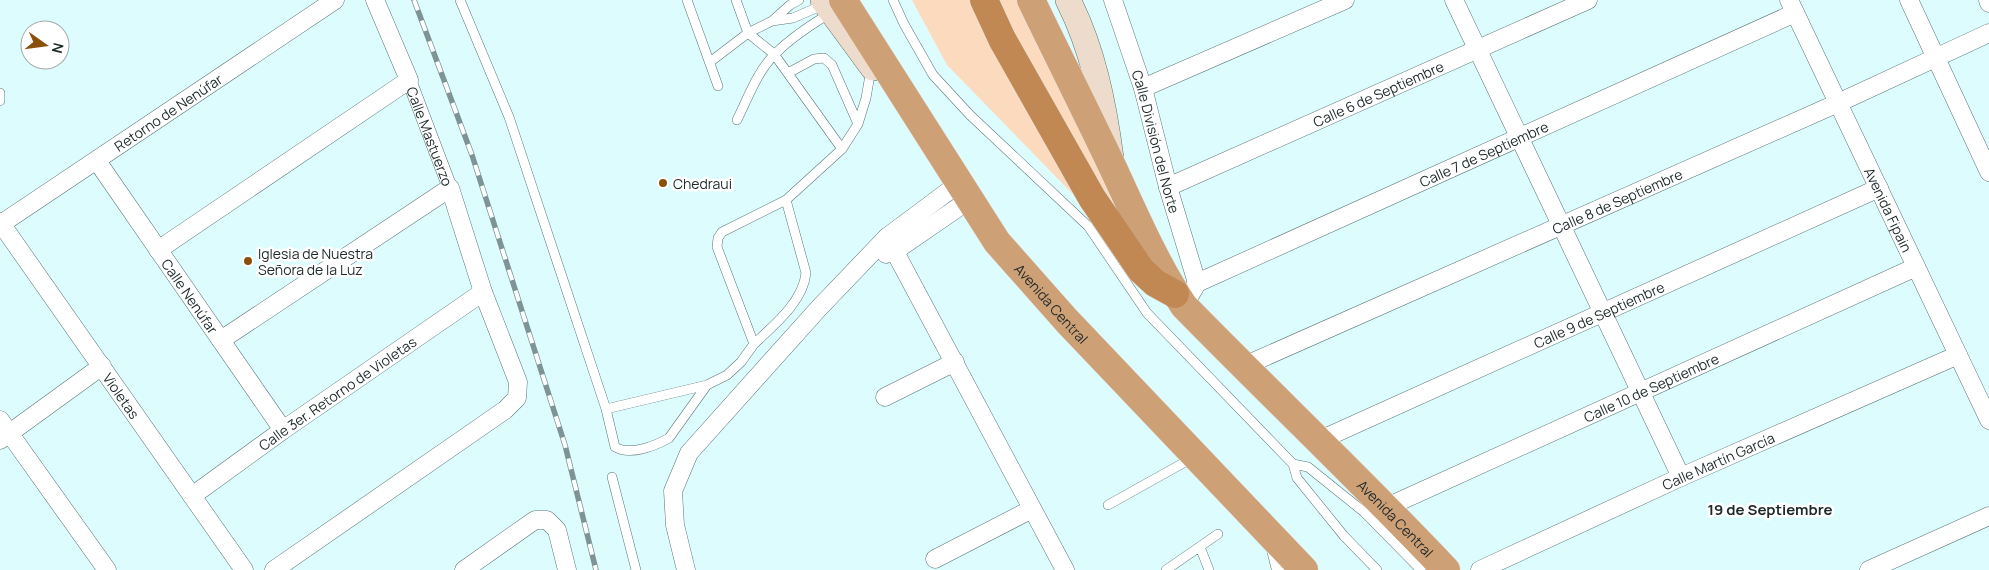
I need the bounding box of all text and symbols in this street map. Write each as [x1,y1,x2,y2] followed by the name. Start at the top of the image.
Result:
[20,20,70,70] north arrow
[48,41,69,55] text: N
[1310,56,1446,131] street label: Calle 6 de Septiembre
[1128,67,1185,215] street label: Calle División del Norte
[110,69,226,155] street label: Retorno de Nenúfar
[403,84,458,188] street label: Calle Mastuerzo
[1416,116,1551,191] street label: Calle 7 de Septiembre
[1549,164,1685,238] street label: Calle 8 de Septiembre
[1860,164,1917,255] street label: Avenida Fipain
[673,174,732,193] place label: Chedraui
[657,177,669,189] marker: Chedraui
[258,244,373,279] place label: Iglesia de Nuestra Señora de la Luz
[158,255,223,337] street label: Calle Nenúfar
[242,255,254,267] marker: Iglesia de Nuestra Señora de la Luz
[1011,259,1093,347] street label: Avenida Central
[1530,277,1667,352] street label: Calle 9 de Septiembre
[254,332,420,454] street label: Calle 3er. Retorno de Violetas
[1580,348,1722,426] street label: Calle 10 de Septiembre
[99,369,144,422] street label: Violetas
[1659,428,1777,494] street label: Calle Martín García
[1353,475,1438,561] street label: Avenida Central
[1707,499,1833,520] district label: 19 de Septiembre

